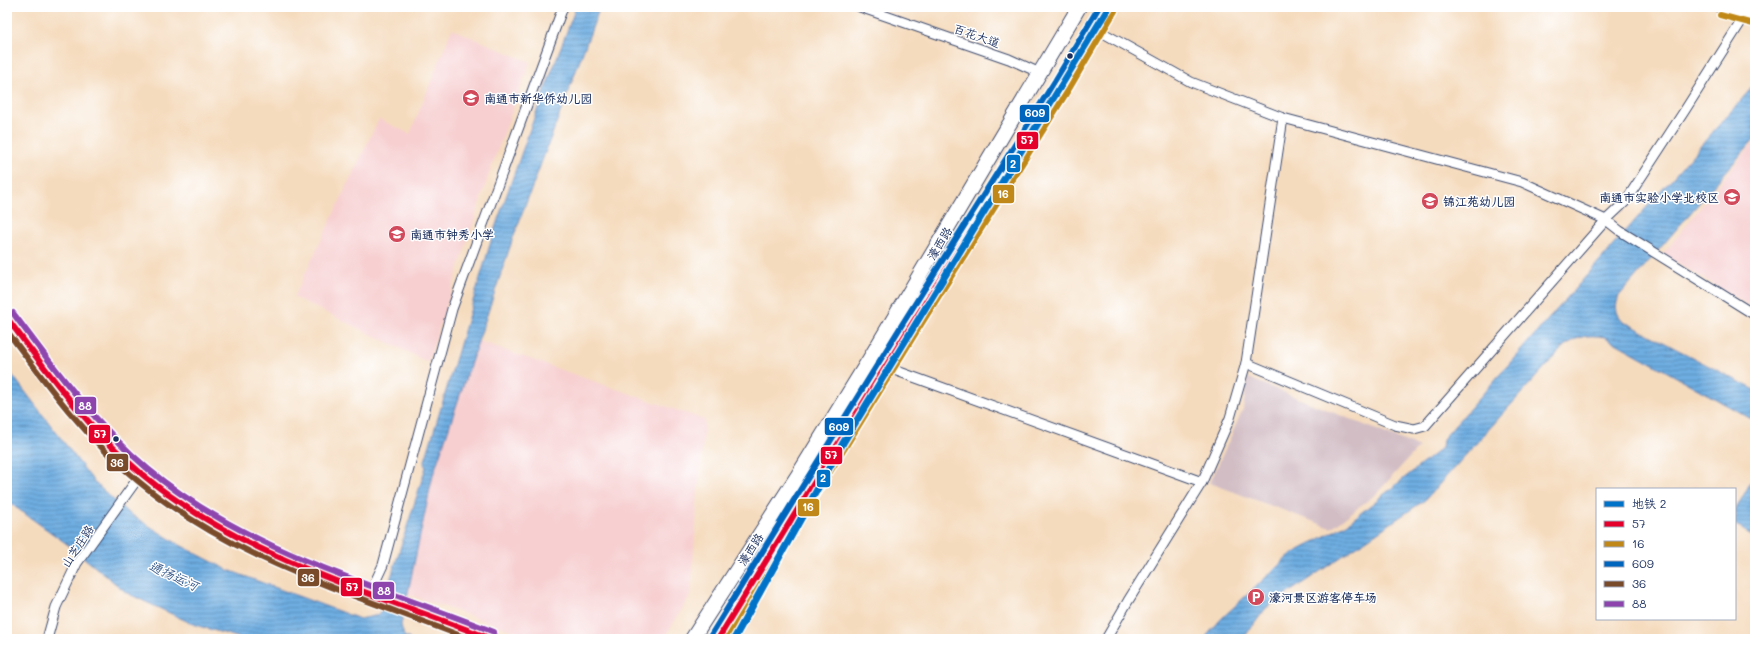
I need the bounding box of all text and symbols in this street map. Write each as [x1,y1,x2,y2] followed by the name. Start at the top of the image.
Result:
[952,20,1002,50] street label: 百花大道
[1065,51,1075,61] unlabelled marker
[461,88,481,108] school or university icon: 南通市新华侨幼儿园
[484,90,592,106] place label: 南通市新华侨幼儿园
[1019,104,1050,123] line badge: 609
[1025,105,1046,120] text: 609
[1016,131,1039,150] line badge: 57
[1021,132,1033,147] text: 57
[1006,154,1021,173] line badge: 2
[1010,156,1016,171] text: 2
[992,184,1015,204] line badge: 16
[997,186,1009,201] text: 16
[1722,187,1742,207] school or university icon: 南通市实验小学北校区
[1599,189,1719,205] place label: 南通市实验小学北校区
[1420,191,1440,211] school or university icon: 锦江苑幼儿园
[1443,193,1515,209] place label: 锦江苑幼儿园
[923,223,955,263] street label: 濠西路
[387,224,407,244] school or university icon: 南通市钟秀小学
[410,226,494,242] place label: 南通市钟秀小学
[74,396,97,415] line badge: 88
[78,398,92,413] text: 88
[824,417,854,436] line badge: 609
[829,419,850,434] text: 609
[88,424,111,444] line badge: 57
[94,426,106,441] text: 57
[111,434,121,444] unlabelled marker
[820,446,843,465] line badge: 57
[825,447,837,462] text: 57
[106,453,129,472] line badge: 36
[110,455,124,470] text: 36
[816,469,831,488] line badge: 2
[820,470,826,485] text: 2
[1596,488,1736,620] legend
[1632,495,1667,511] text: 地铁 2
[797,498,820,517] line badge: 16
[802,499,814,514] text: 16
[1632,515,1646,531] text: 57
[57,522,97,570] street label: 山芝庄路
[733,530,767,568] street label: 濠西路
[1632,535,1645,551] text: 16
[1632,555,1654,571] text: 609
[147,556,203,595] water label: 通扬运河
[297,568,320,587] line badge: 36
[301,570,315,585] text: 36
[1632,575,1646,591] text: 36
[340,577,363,597] line badge: 57
[346,579,358,594] text: 57
[372,581,395,600] line badge: 88
[377,583,391,598] text: 88
[1246,587,1266,607] parking icon: 濠河景区游客停车场
[1269,589,1377,605] place label: 濠河景区游客停车场
[1632,595,1647,611] text: 88

